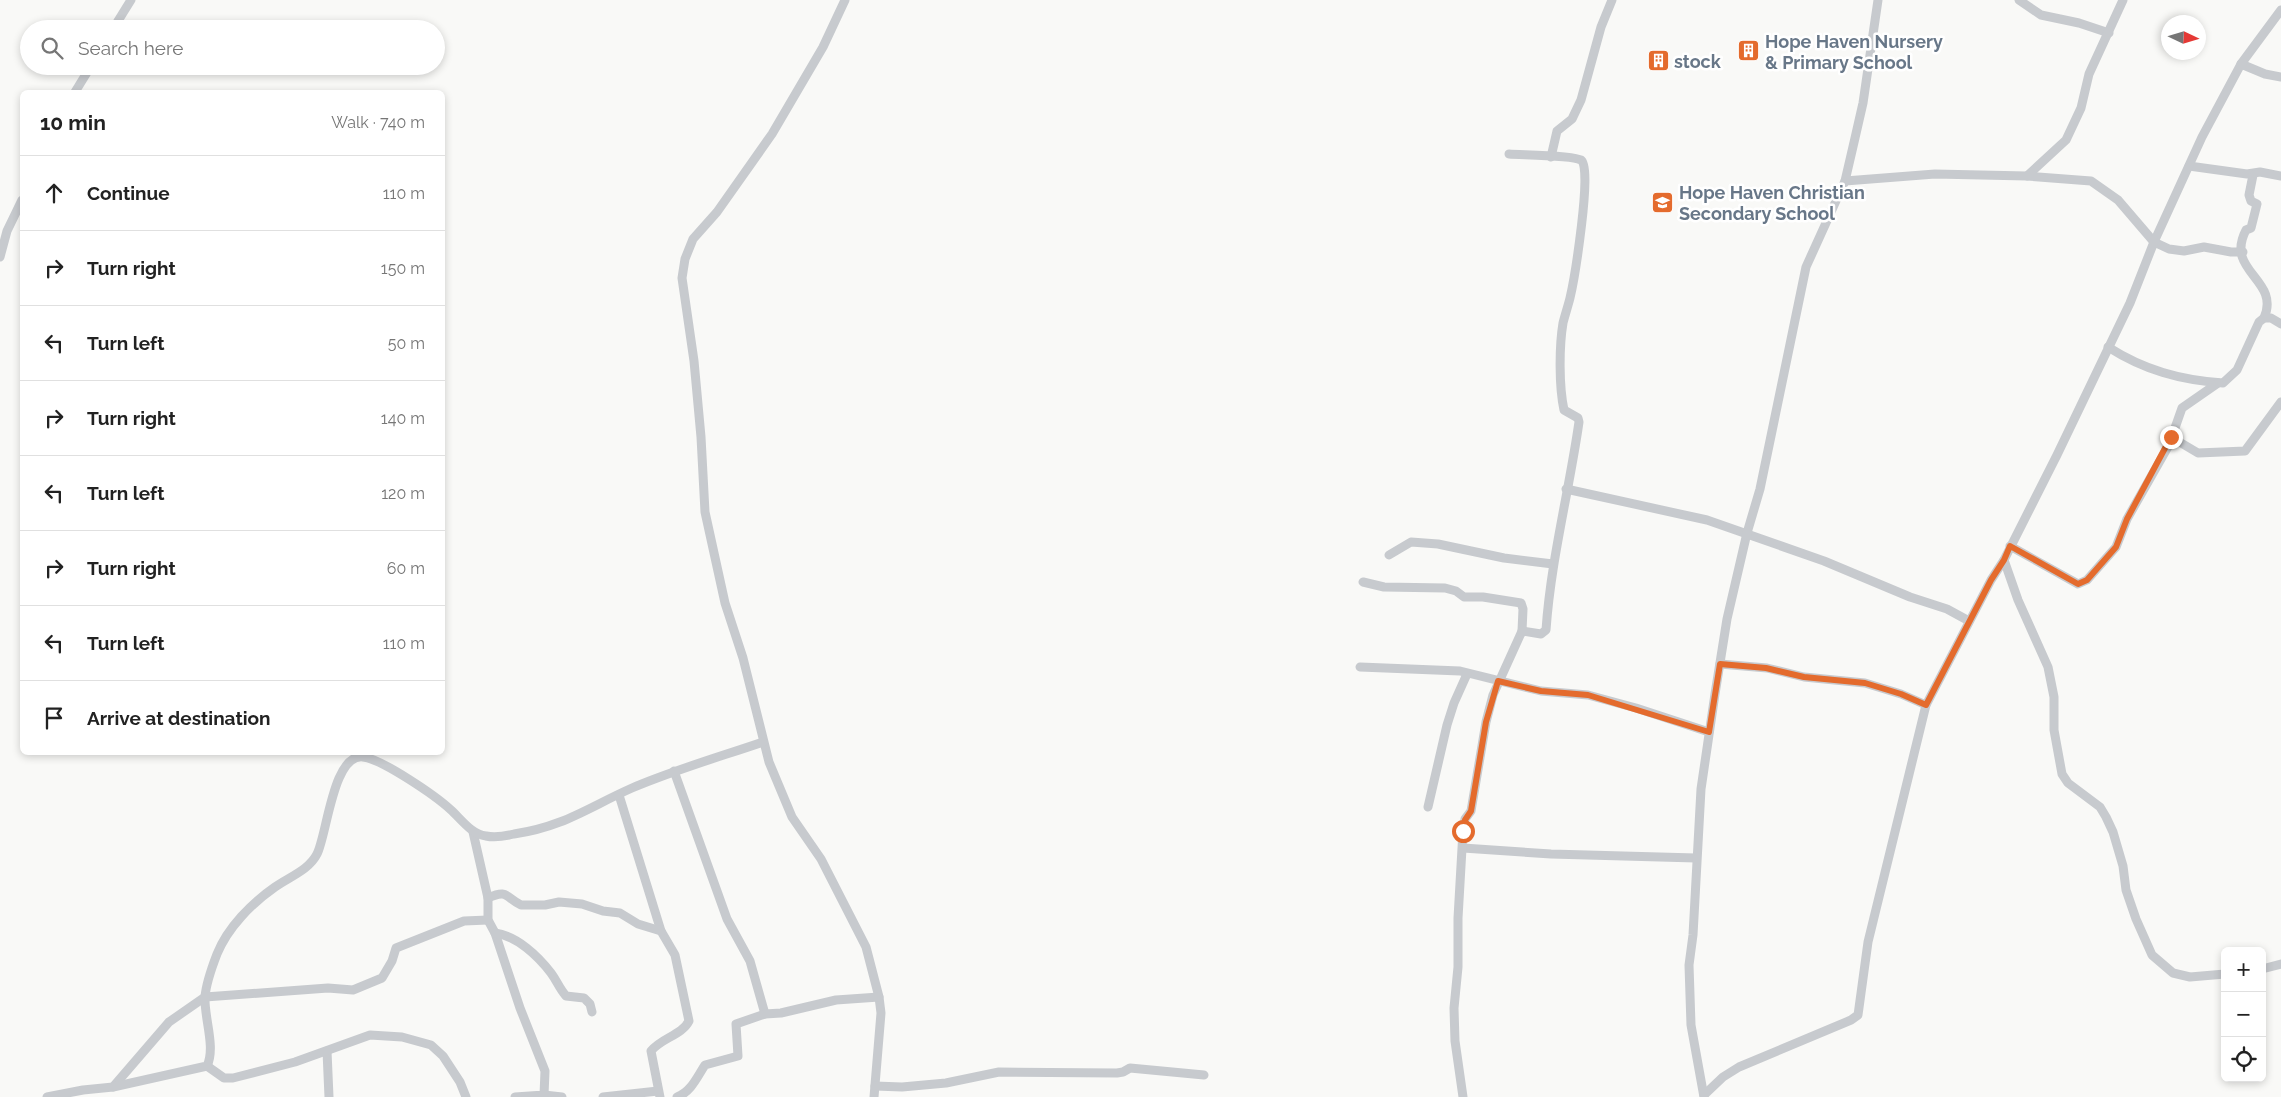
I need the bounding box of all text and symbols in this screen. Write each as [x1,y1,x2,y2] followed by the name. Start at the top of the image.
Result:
[2161,15,2206,60] north arrow
[20,20,445,75] search box
[1765,31,1943,73] place label: Hope Haven Nursery & Primary School
[38,34,66,62] icon: search
[78,37,184,59] text: Search here
[1737,39,1761,63] building icon: Hope Haven Nursery & Primary School
[1646,49,1670,73] building icon: stock
[1674,51,1722,72] place label: stock
[40,110,106,135] text: 10 min
[331,113,425,132] text: Walk · 740 m
[40,179,68,207] icon: ahead
[87,182,170,204] text: Continue
[1679,182,1865,224] place label: Hope Haven Christian Secondary School
[383,184,425,203] text: 110 m
[1651,190,1675,214] school or university icon: Hope Haven Christian Secondary School
[40,254,68,282] icon: right
[87,257,176,279] text: Turn right
[381,259,425,278] text: 150 m
[40,329,68,357] icon: left
[87,332,164,354] text: Turn left
[388,334,425,353] text: 50 m
[40,404,68,432] icon: right
[87,407,176,429] text: Turn right
[381,409,425,428] text: 140 m
[2160,426,2183,449] route end
[40,479,68,507] icon: left
[87,482,164,504] text: Turn left
[381,484,425,503] text: 120 m
[40,554,68,582] icon: right
[87,557,176,579] text: Turn right
[387,559,425,578] text: 60 m
[40,629,68,657] icon: left
[87,632,164,654] text: Turn left
[383,634,425,653] text: 110 m
[40,704,68,732] icon: arrive
[87,707,271,729] text: Arrive at destination
[1452,820,1475,843] route start
[2221,947,2266,1082] map controls
[2221,947,2266,992] button: +
[2221,992,2266,1037] button: −
[2221,1037,2266,1082] button: locate

